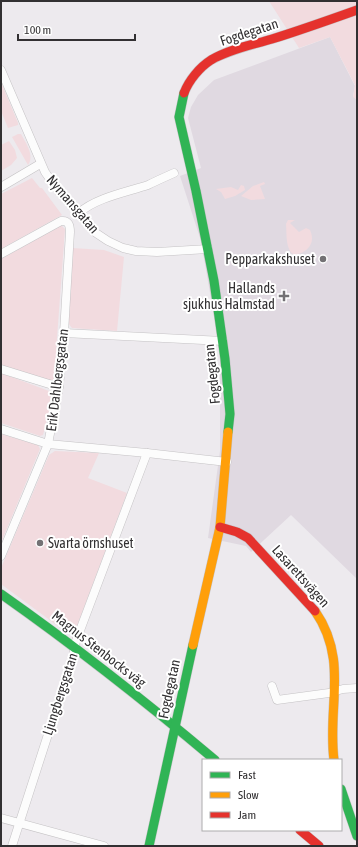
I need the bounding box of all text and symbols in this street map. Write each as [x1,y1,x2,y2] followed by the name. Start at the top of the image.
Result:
[218,15,280,49] street label: Fogdegatan
[18,16,135,42] scale bar
[24,23,51,37] text: 100 m
[43,172,103,236] street label: Nymansgatan
[225,251,315,267] place label: Pepparkakshuset
[318,254,328,264] marker: Pepparkakshuset
[183,280,275,312] place label: Hallands sjukhus Halmstad
[278,290,290,302] marker: Hallands sjukhus Halmstad
[43,328,71,432] street label: Erik Dahlbergsgatan
[201,343,223,405] street label: Fogdegatan
[48,535,134,551] place label: Svarta örnshuset
[35,538,45,548] marker: Svarta örnshuset
[269,542,333,610] street label: Lasarettsvägen
[49,607,149,691] street label: Magnus Stenbocks väg
[39,651,81,737] street label: Ljungbergsgatan
[155,658,183,720] street label: Fogdegatan
[202,759,342,831] legend
[238,768,256,782] text: Fast
[238,788,259,802] text: Slow
[238,808,256,822] text: Jam

